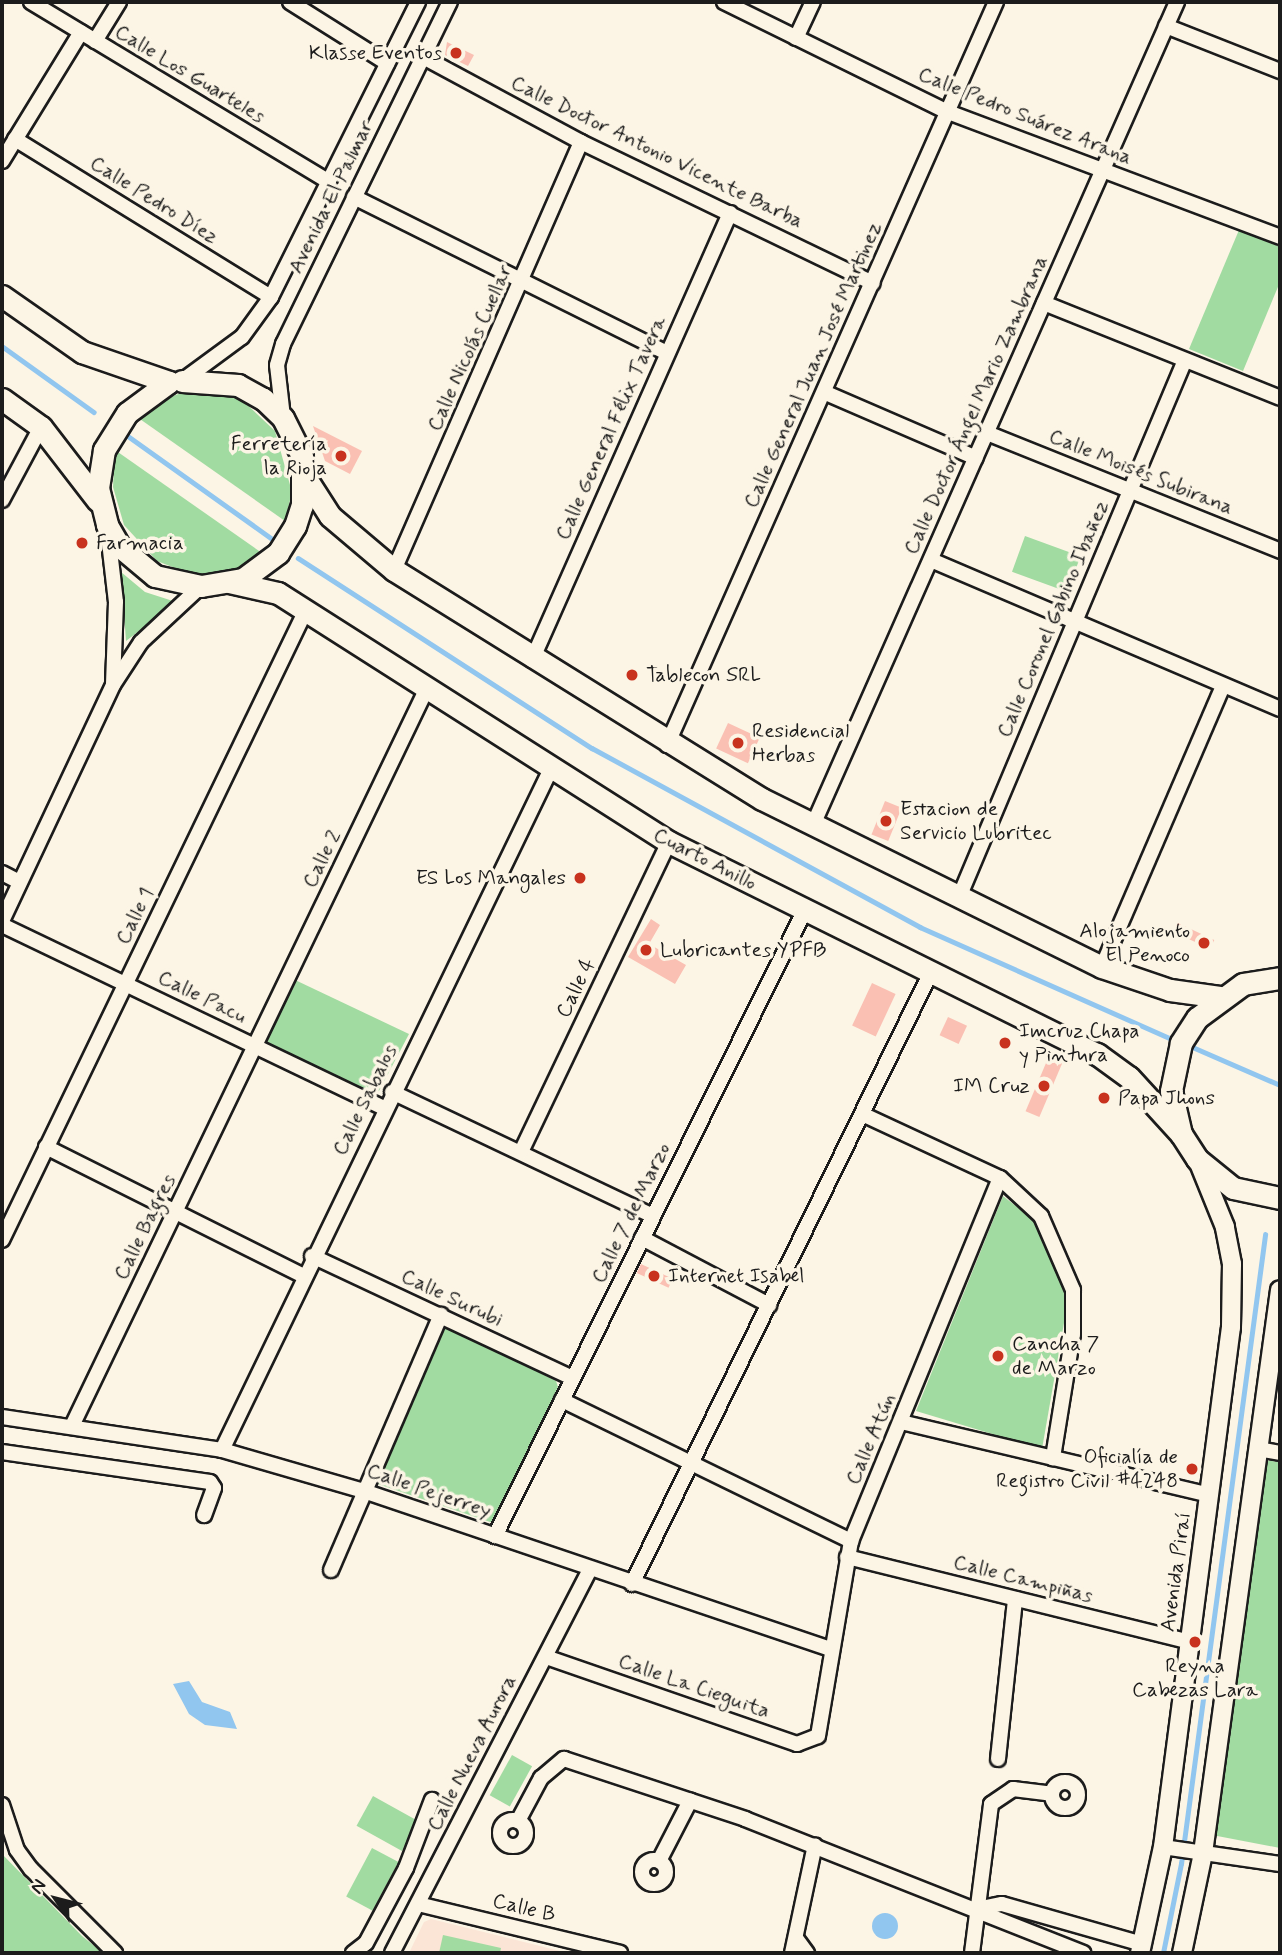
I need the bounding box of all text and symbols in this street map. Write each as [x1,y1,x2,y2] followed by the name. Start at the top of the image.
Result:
[109,18,271,130] street label: Calle Los Guarteles
[309,40,442,66] place label: Klasse Eventos
[448,45,464,61] marker: Klasse Eventos
[915,62,1135,170] street label: Calle Pedro Suárez Arana
[506,70,808,234] street label: Calle Doctor Antonio Vicente Barba
[283,116,379,278] street label: Avenida El Palmar
[85,151,223,249] street label: Calle Pedro Díez
[739,220,887,510] street label: Calle General Juan José Martinez
[898,252,1054,558] street label: Calle Doctor Ángel Mario Zambrana
[422,260,518,436] street label: Calle Nicolás Cuellar
[551,313,671,543] street label: Calle General Félix Tavera
[1044,423,1238,521] street label: Calle Moisés Subirana
[231,431,327,481] place label: Ferretería la Rioja
[333,448,349,464] marker: Ferretería la Rioja
[991,496,1115,742] street label: Calle Coronel Gabino Ibañez
[96,530,184,556] place label: Farmacia
[74,535,90,551] marker: Farmacia
[646,662,762,688] place label: Tablecon SRL
[624,667,640,683] marker: Tablecon SRL
[752,718,849,768] place label: Residencial Herbas
[730,735,746,751] marker: Residencial Herbas
[900,796,1053,846] place label: Estacion de Servicio Lubritec
[878,813,894,829] marker: Estacion de Servicio Lubritec
[649,822,761,896] street label: Cuarto Anillo
[297,826,347,892] street label: Calle 2
[415,865,566,891] place label: ES Los Mangales
[572,870,588,886] marker: ES Los Mangales
[110,883,160,949] street label: Calle 1
[1079,918,1190,968] place label: Alojamiento El Penoco
[1196,935,1212,951] marker: Alojamiento El Penoco
[660,937,827,963] place label: Lubricantes YPFB
[638,942,654,958] marker: Lubricantes YPFB
[551,954,601,1022] street label: Calle 4
[156,966,248,1028] street label: Calle Pacu
[1019,1018,1144,1068] place label: Imcruz Chapa y Pintura
[997,1035,1013,1051] marker: Imcruz Chapa y Pintura
[328,1042,402,1158] street label: Calle Sabalos
[951,1073,1030,1099] place label: IM Cruz
[1036,1078,1052,1094] marker: IM Cruz
[1118,1085,1216,1111] place label: Papa Jhons
[1096,1090,1112,1106] marker: Papa Jhons
[586,1139,676,1287] street label: Calle 7 de Marzo
[109,1171,181,1283] street label: Calle Bagres
[668,1263,805,1289] place label: Internet Isabel
[399,1264,505,1332] street label: Calle Surubi
[646,1268,662,1284] marker: Internet Isabel
[1012,1331,1099,1381] place label: Cancha 7 de Marzo
[990,1348,1006,1364] marker: Cancha 7 de Marzo
[840,1389,902,1489] street label: Calle Atún
[996,1444,1178,1494] place label: Oficialía de Registro Civil #4248
[365,1458,493,1524] street label: Calle Pejerrey
[1184,1461,1200,1477] marker: Oficialía de Registro Civil #4248
[1155,1512,1197,1632] street label: Avenida Piraí
[952,1550,1094,1608] street label: Calle Campiñas
[1187,1634,1203,1650] marker: Reyna Cabezas Lara
[616,1649,772,1723] street label: Calle La Cieguita
[1133,1653,1257,1703] place label: Reyna Cabezas Lara
[422,1672,522,1834] street label: Calle Nueva Aurora
[21,1864,91,1934] north arrow
[25,1874,52,1899] text: N
[490,1888,558,1928] street label: Calle B

